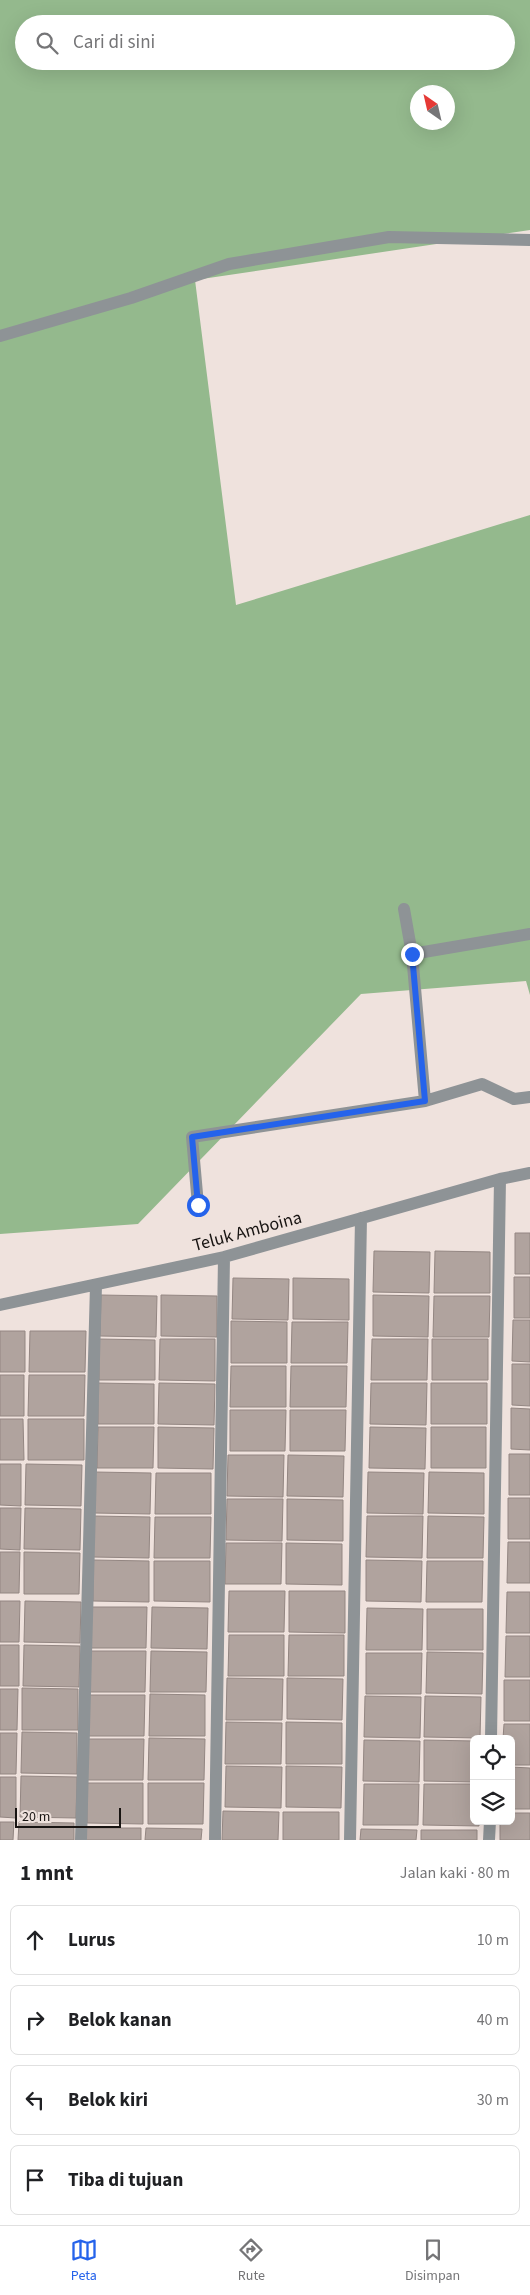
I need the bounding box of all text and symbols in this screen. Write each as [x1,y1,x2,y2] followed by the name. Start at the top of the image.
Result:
[15,15,515,70] search box
[33,29,61,57] icon: search
[73,29,155,56] text: Cari di sini
[410,85,455,130] north arrow
[401,943,424,966] route end
[187,1194,210,1217] route start
[190,1205,304,1258] street label: Teluk Amboina
[470,1735,515,1825] map controls
[470,1735,515,1780] button: locate
[470,1780,515,1825] button: layers
[15,1805,121,1828] scale bar
[22,1807,50,1827] text: 20 m
[20,1858,73,1888] text: 1 mnt
[400,1862,510,1884] text: Jalan kaki · 80 m
[21,1926,49,1954] icon: ahead
[68,1927,115,1954] text: Lurus
[477,1929,509,1951] text: 10 m
[21,2006,49,2034] icon: right
[68,2007,172,2034] text: Belok kanan
[477,2009,509,2031] text: 40 m
[21,2086,49,2114] icon: left
[68,2087,148,2114] text: Belok kiri
[477,2089,509,2111] text: 30 m
[21,2166,49,2194] icon: arrive
[68,2167,183,2194] text: Tiba di tujuan
[70,2236,98,2286] tab: Peta
[237,2236,265,2286] tab: Rute
[405,2236,460,2286] tab: Disimpan

